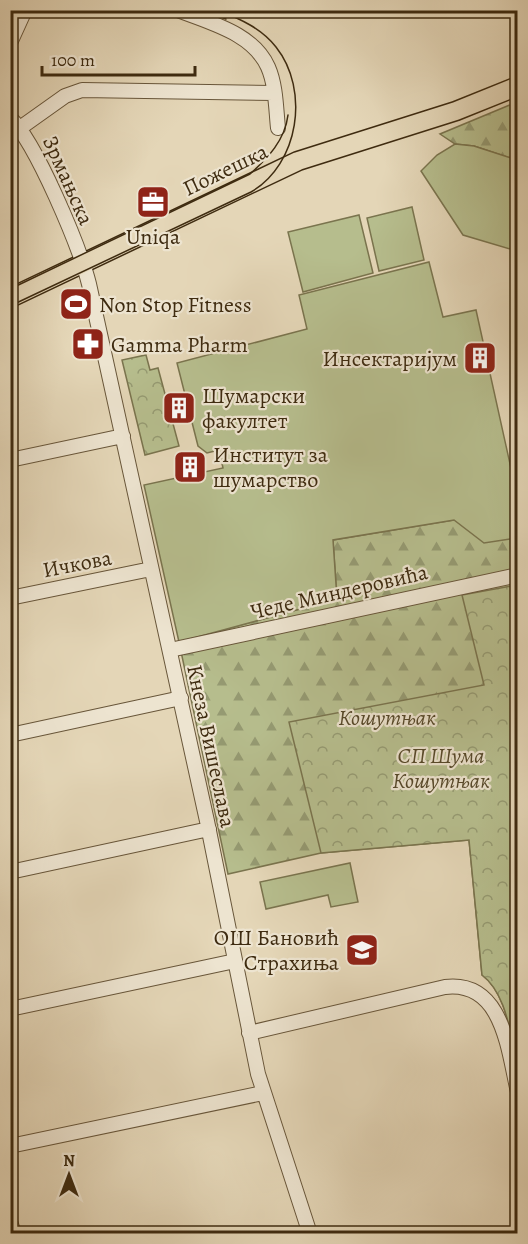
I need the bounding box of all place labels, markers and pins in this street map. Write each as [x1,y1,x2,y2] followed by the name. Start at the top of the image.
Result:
[135,184,171,220] office icon: Uniqa
[126,222,181,252] place label: Uniqa
[58,286,94,322] sports icon: Non Stop Fitness
[99,290,251,320] place label: Non Stop Fitness
[70,326,106,362] pharmacy icon: Gamma Pharm
[111,330,248,360] place label: Gamma Pharm
[462,340,498,376] building icon: Инсектаријум
[323,344,457,374] place label: Инсектаријум
[202,381,305,436] place label: Шумарски факултет
[161,390,197,426] building icon: Шумарски факултет
[213,440,329,495] place label: Институт за шумарство
[172,449,208,485] building icon: Институт за шумарство
[214,923,340,978] place label: ОШ Бановић Страхиња
[344,932,380,968] school or university icon: ОШ Бановић Страхиња

